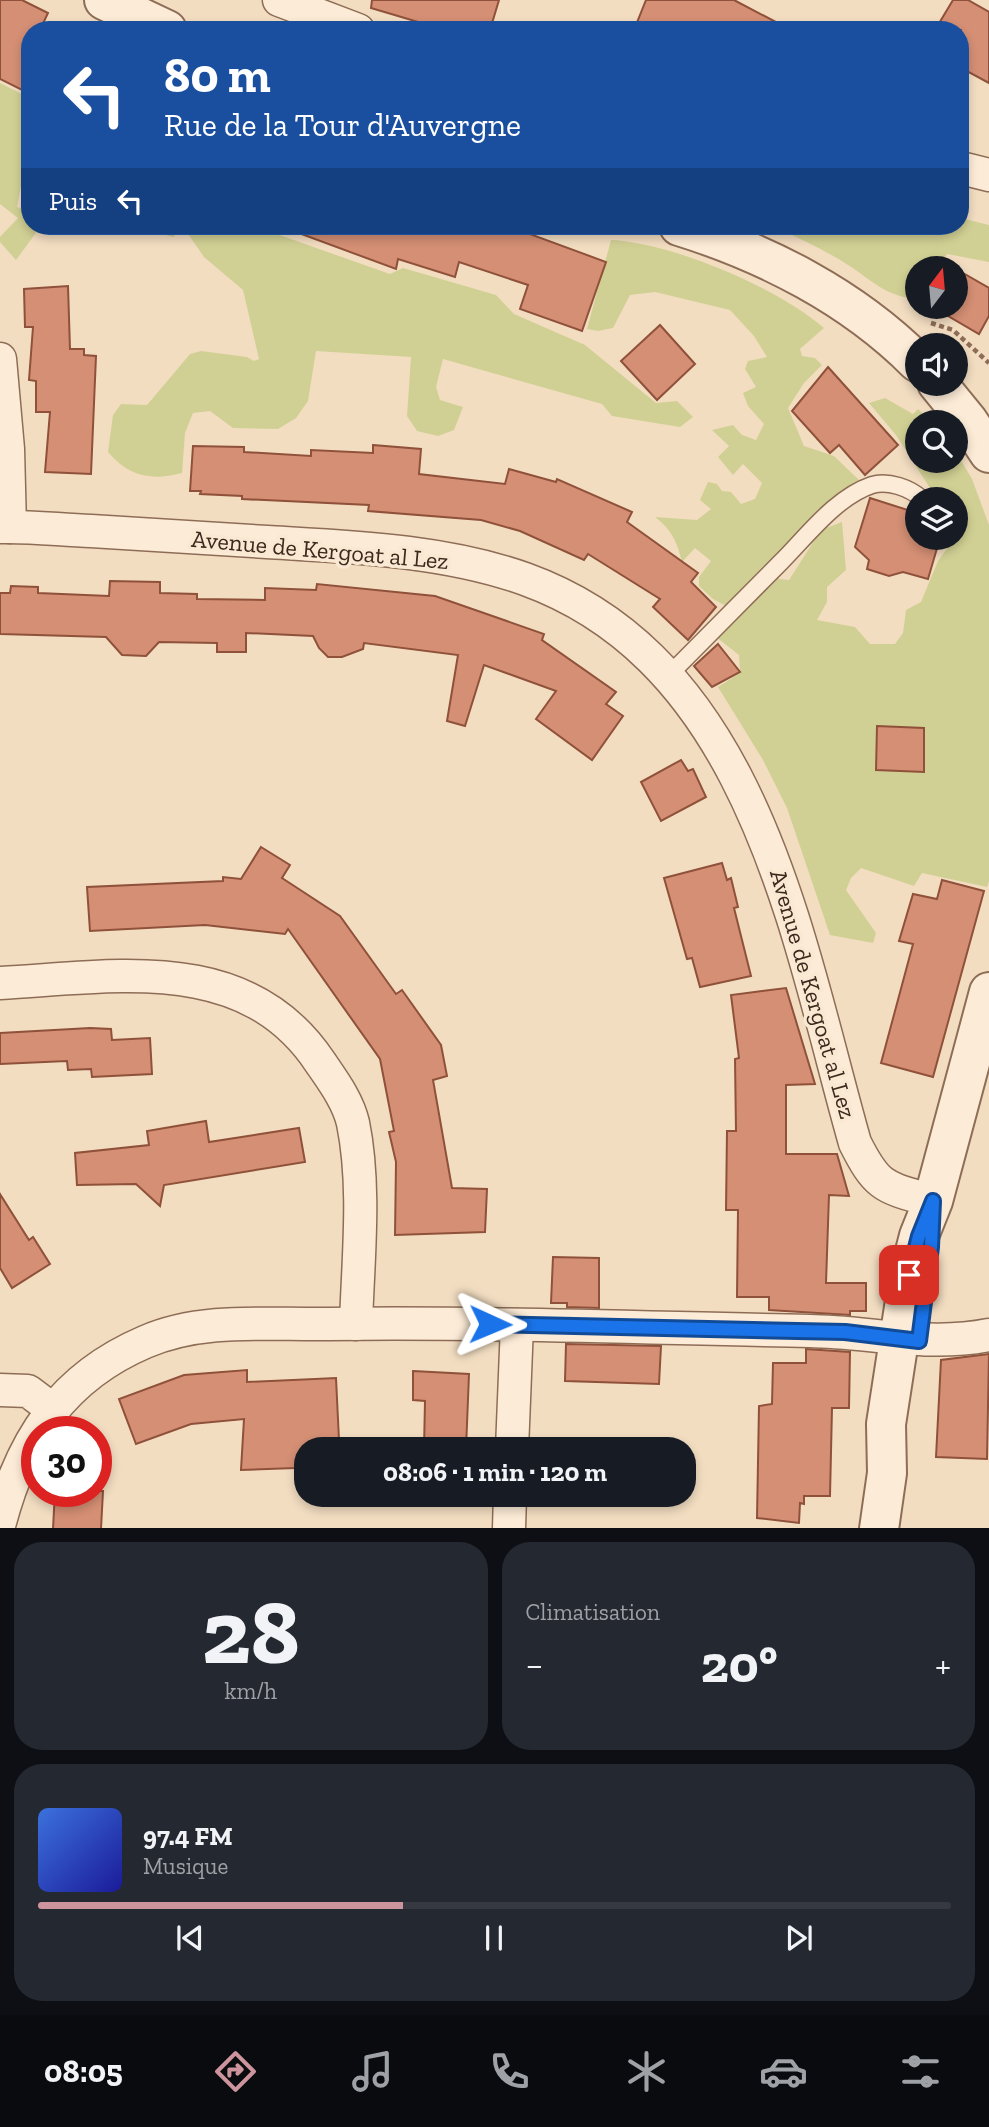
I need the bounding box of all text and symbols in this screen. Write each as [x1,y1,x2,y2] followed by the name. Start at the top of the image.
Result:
[164,46,271,105] text: 80 m
[49,49,140,140] icon: left
[164,106,521,144] text: Rue de la Tour d'Auvergne
[111,182,149,220] icon: left
[49,185,97,217] text: Puis
[905,256,968,318] north arrow
[905,256,968,550] map controls
[905,333,968,396] button: sound
[905,410,968,473] button: search
[905,487,968,550] button: layers
[190,524,450,575] street label: Avenue de Kergoat al Lez
[764,866,863,1122] street label: Avenue de Kergoat al Lez
[879,1245,939,1305] pin
[890,1256,928,1294] icon: arrive
[453,1287,527,1361] position arrow
[21,1416,112,1507] speed limit sign: 30
[383,1456,607,1488] text: 08:06 · 1 min · 120 m
[202,1577,300,1686] text: 28
[526,1598,660,1626] text: Climatisation
[701,1633,778,1695] text: 20°
[526,1642,543,1688] text: −
[935,1642,951,1688] text: +
[225,1677,277,1705] text: km/h
[143,1820,233,1852] text: 97.4 FM
[143,1852,228,1880] text: Musique
[171,1919,209,1957] icon: previous
[475,1919,513,1957] icon: pause
[780,1919,818,1957] icon: next
[211,2047,260,2096] icon: directions
[348,2047,397,2096] icon: music
[485,2047,534,2096] icon: phone
[622,2047,671,2096] icon: climate
[759,2047,808,2096] icon: car
[896,2047,945,2096] icon: filters
[44,2052,123,2090] text: 08:05

